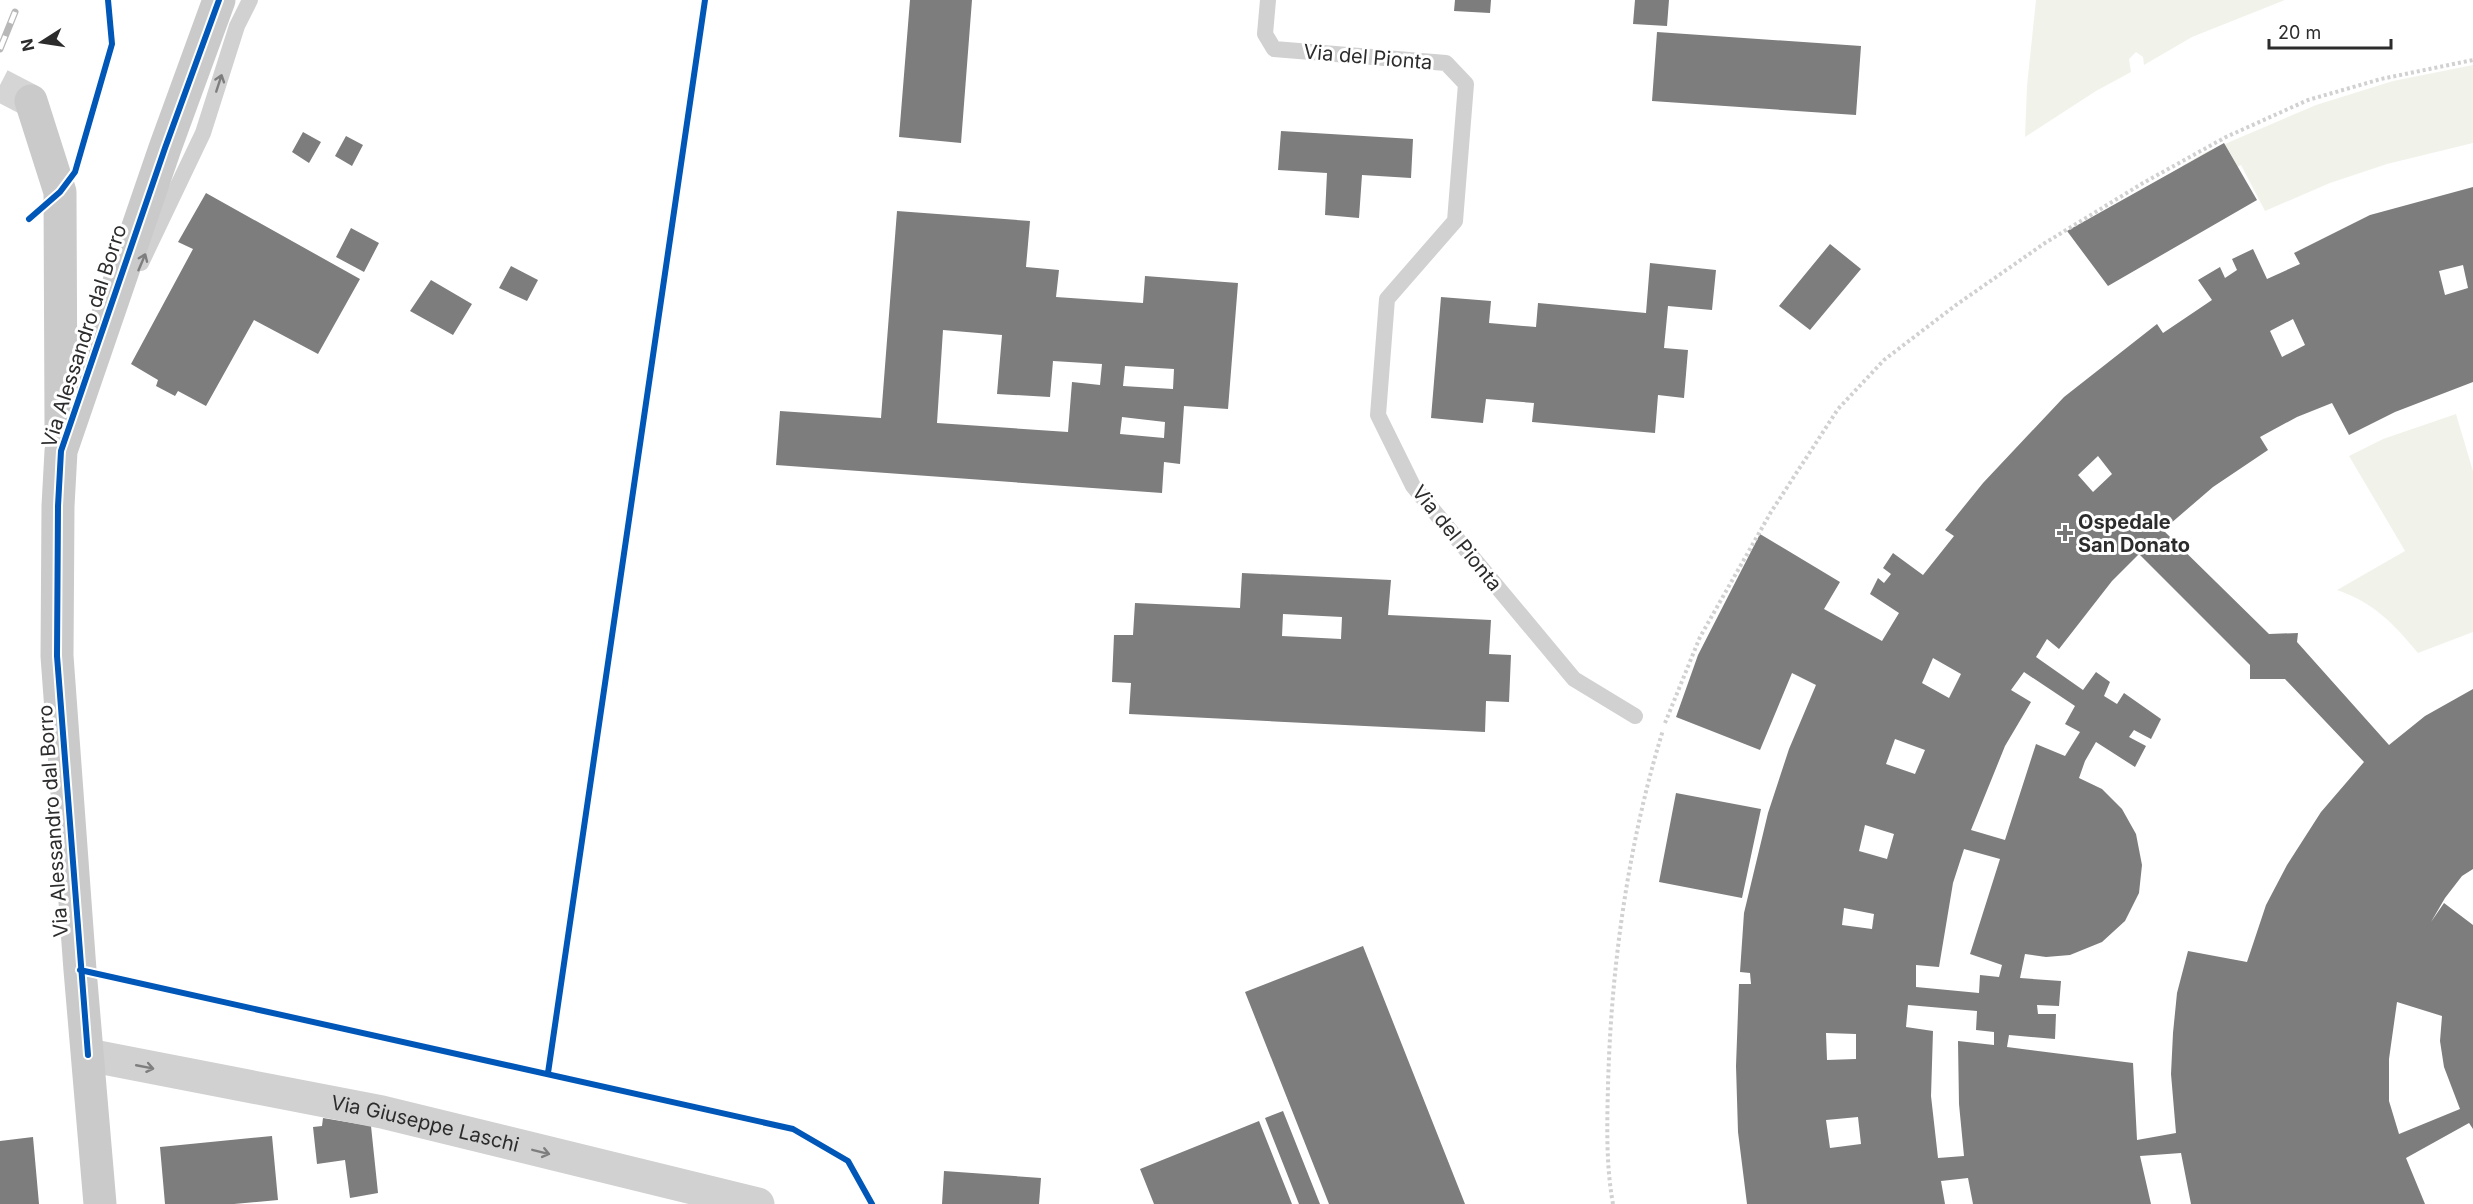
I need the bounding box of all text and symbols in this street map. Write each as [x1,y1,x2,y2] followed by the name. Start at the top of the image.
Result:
[12,12,72,72] north arrow
[2269,12,2390,50] scale bar
[2278,22,2321,43] text: 20 m
[16,37,38,53] text: N
[1303,39,1433,75] street label: Via del Pionta
[214,74,225,93] one-way arrow
[37,221,131,451] street label: Via Alessandro dal Borro
[137,253,148,271] one-way arrow
[1407,480,1507,596] street label: Via del Pionta
[2078,510,2190,557] place label: Ospedale San Donato
[2056,524,2074,542] marker: Ospedale San Donato
[33,704,73,938] street label: Via Alessandro dal Borro
[135,1062,155,1073] one-way arrow
[329,1090,522,1157] street label: Via Giuseppe Laschi
[531,1147,550,1159] one-way arrow

